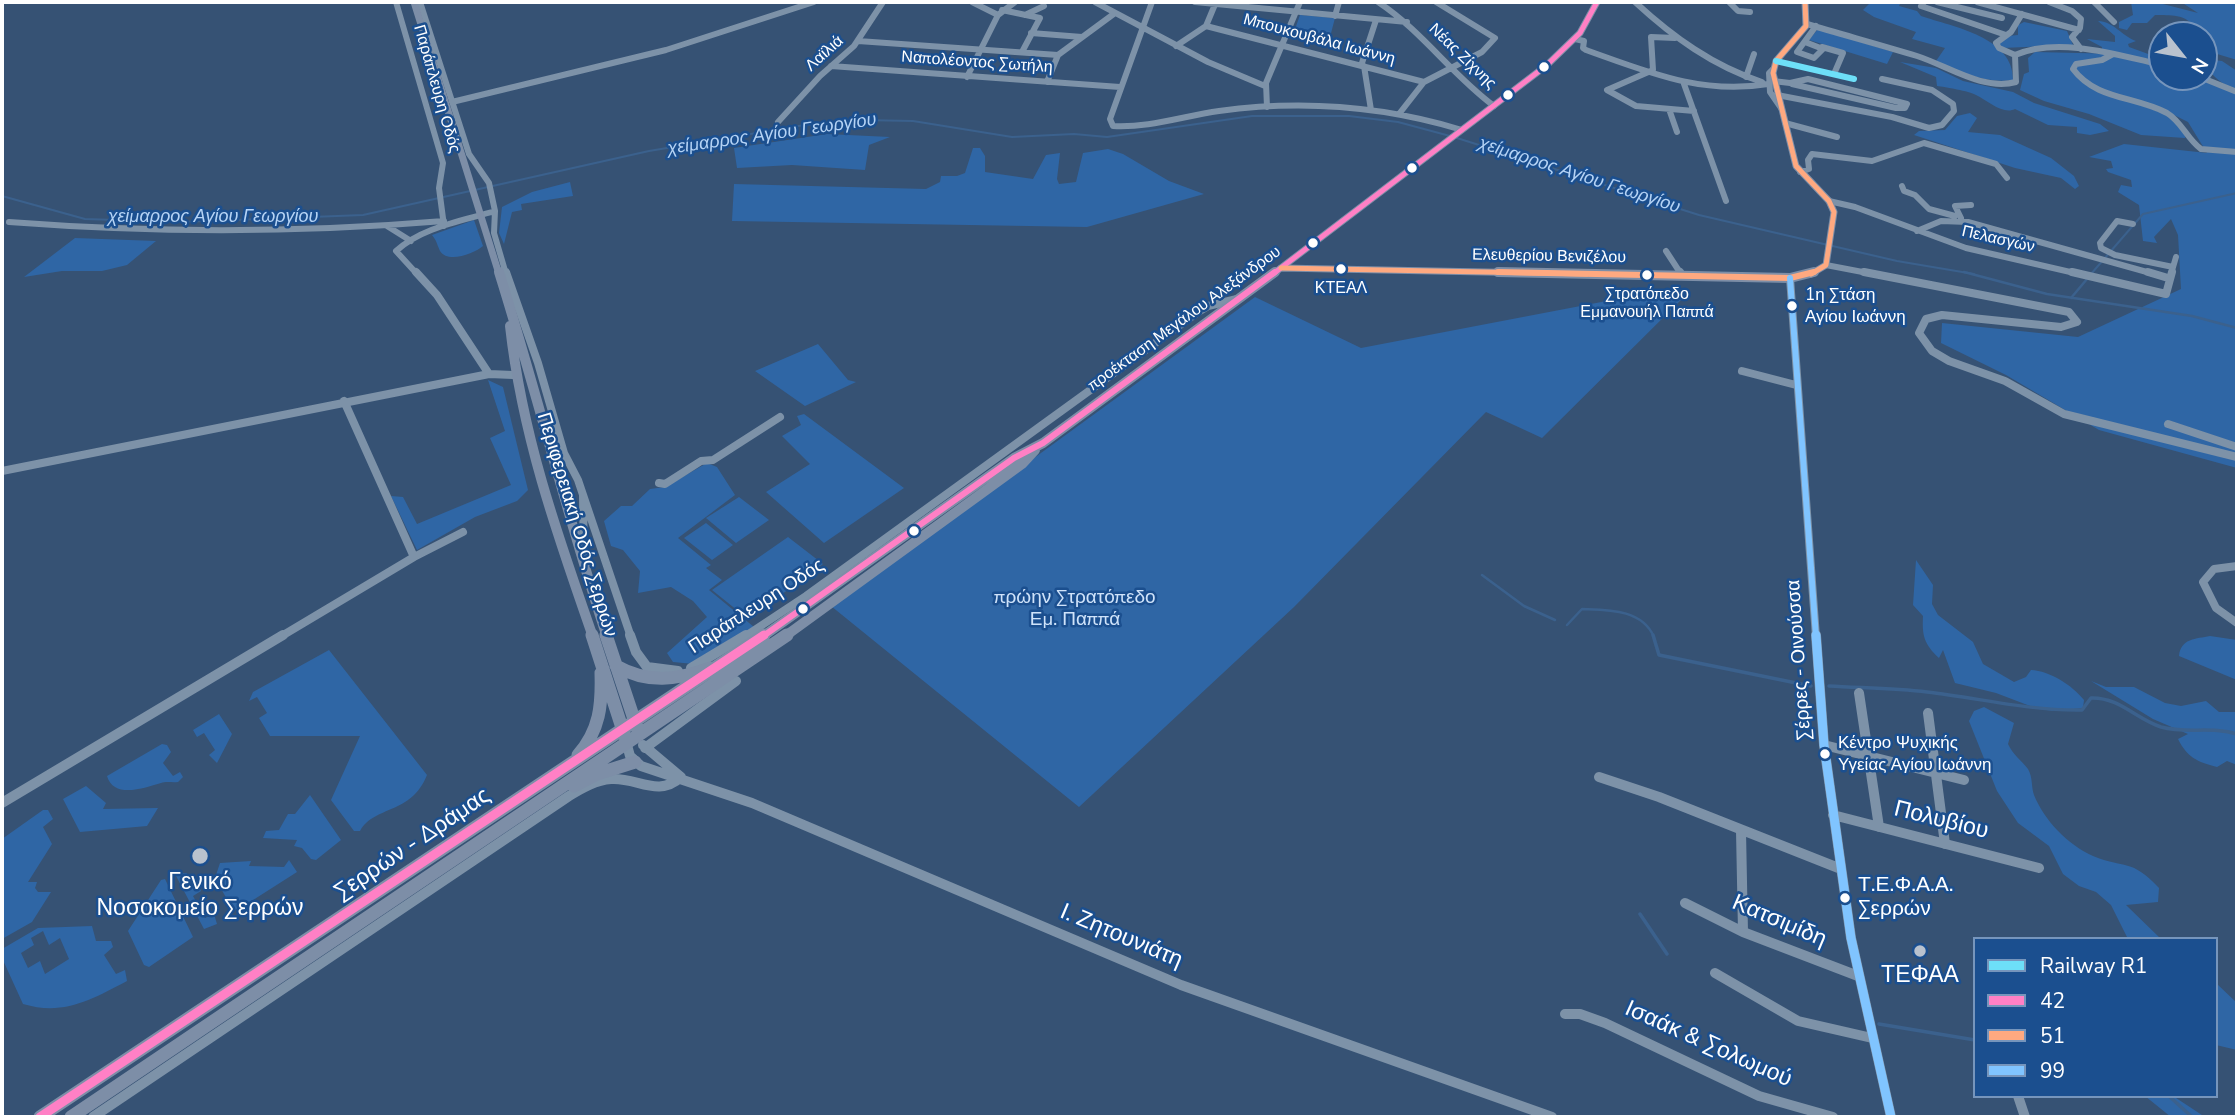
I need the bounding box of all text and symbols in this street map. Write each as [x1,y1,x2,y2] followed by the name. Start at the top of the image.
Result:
[1241,10,1397,70] street label: Μπουκουβάλα Ιωάννη
[1424,20,1500,94] street label: Νέας Ζίχνης
[2148,21,2218,91] north arrow
[409,23,463,155] street label: Παράπλευρη Οδός
[802,32,848,76] street label: Λαϊλιά
[901,48,1053,78] street label: Ναπολέοντος Σωτήλη
[2184,53,2214,79] text: N
[1537,60,1551,74] unlabelled marker
[1501,88,1515,102] unlabelled marker
[666,110,878,160] water label: χείμαρρος Αγίου Γεωργίου
[1475,133,1683,219] water label: χείμαρρος Αγίου Γεωργίου
[1405,161,1419,175] unlabelled marker
[108,207,318,229] water label: χείμαρρος Αγίου Γεωργίου
[1960,222,2036,258] street label: Πελασγών
[1306,236,1320,250] unlabelled marker
[1085,243,1285,395] street label: προέκταση Μεγάλου Αλεξάνδρου
[1472,246,1626,268] street label: Ελευθερίου Βενιζέλου
[1334,262,1348,276] marker: ΚΤΕΑΛ
[1640,268,1654,282] marker: Στρατόπεδο Εμμανουήλ Παππά
[1315,279,1367,299] place label: ΚΤΕΑΛ
[1580,285,1714,323] place label: Στρατόπεδο Εμμανουήλ Παππά
[1805,286,1906,326] place label: 1η Στάση Αγίου Ιωάννη
[1785,299,1799,313] marker: 1η Στάση Αγίου Ιωάννη
[531,410,621,640] street label: Περιφερειακή Οδός Σερρών
[907,524,921,538] unlabelled marker
[685,555,829,659] street label: Παράπλευρη Οδός
[1783,579,1817,741] street label: Σέρρες - Οινούσσα
[994,587,1156,631] park label: πρώην Στρατόπεδο Εμ. Παππά
[796,602,810,616] unlabelled marker
[1838,734,1991,774] place label: Κέντρο Ψυχικής Υγείας Αγίου Ιωάννη
[1818,747,1832,761] marker: Κέντρο Ψυχικής Υγείας Αγίου Ιωάννη
[330,783,496,907] street label: Σερρών - Δράμας
[1891,796,1991,846] street label: Πολυβίου
[190,846,210,866] marker: Γενικό Νοσοκομείο Σερρών
[96,869,304,923] place label: Γενικό Νοσοκομείο Σερρών
[1858,873,1954,923] place label: Τ.Ε.Φ.Α.Α. Σερρών
[1728,890,1830,954] street label: Κατσιμίδη
[1838,891,1852,905] marker: Τ.Ε.Φ.Α.Α. Σερρών
[1056,899,1186,975] street label: Ι. Ζητουνιάτη
[1973,937,2218,1098] legend
[1912,943,1928,959] marker: ΤΕΦΑΑ
[2040,952,2147,980] text: Railway R1
[1881,962,1959,990] place label: ΤΕΦΑΑ
[2040,987,2065,1015] text: 42
[1620,996,1796,1094] street label: Ισαάκ & Σολωμού
[2040,1022,2065,1050] text: 51
[2040,1057,2065,1085] text: 99

